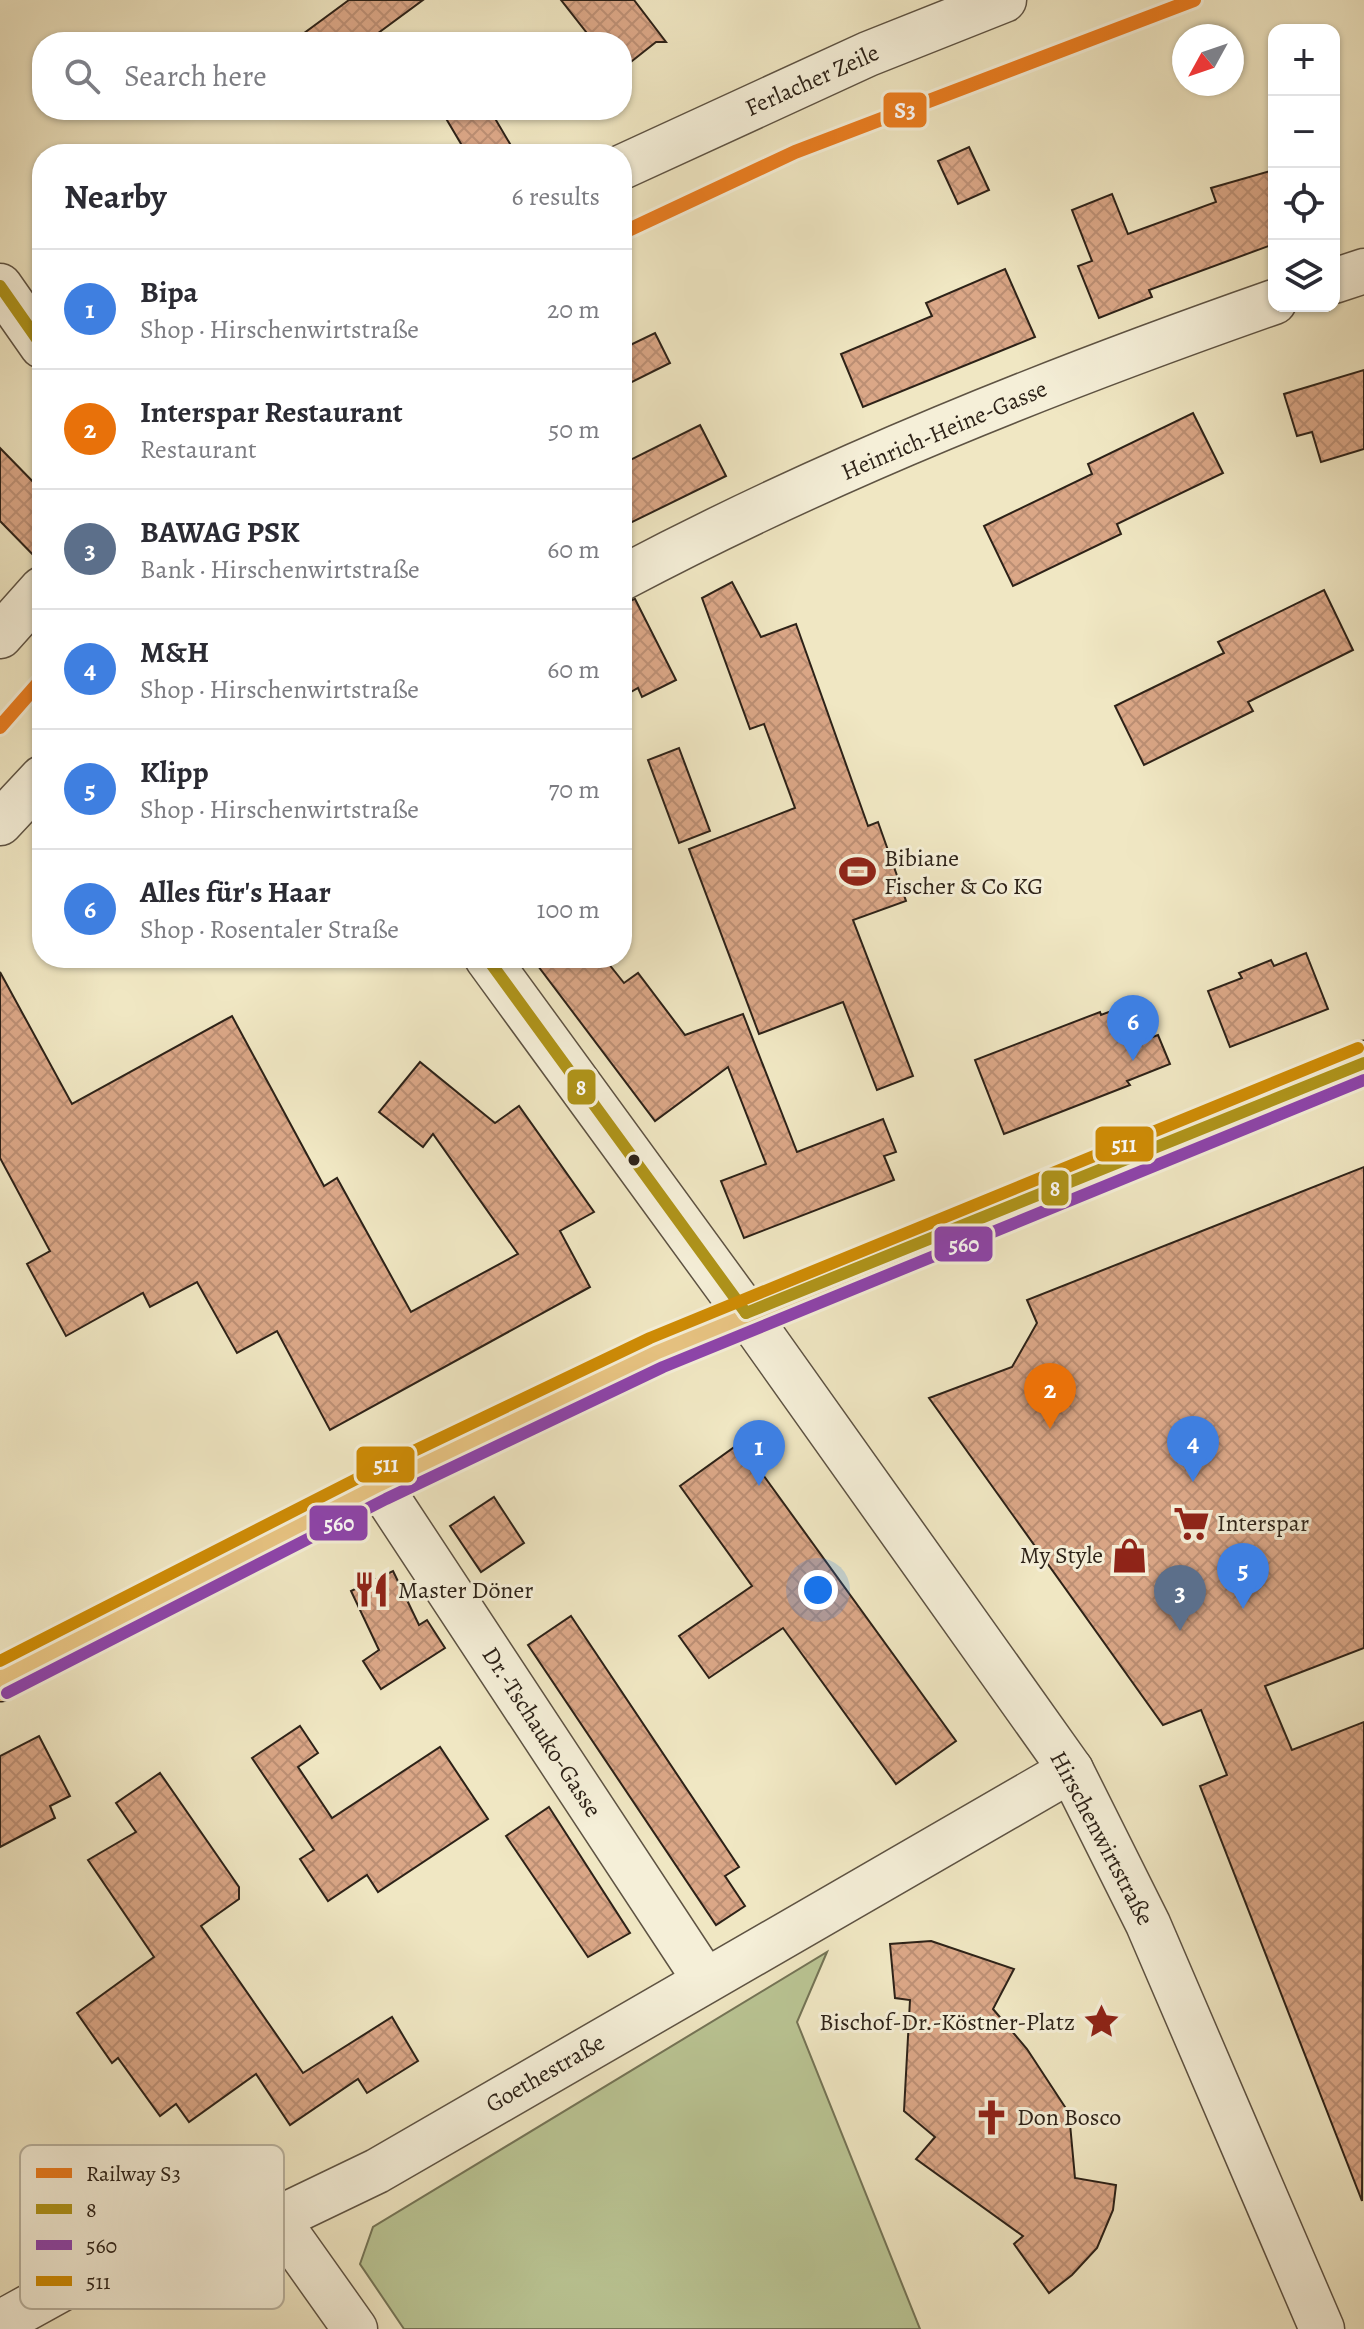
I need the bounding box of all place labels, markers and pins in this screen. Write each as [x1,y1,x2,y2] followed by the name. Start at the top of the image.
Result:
[884,842,1043,902] place label: Bibiane Fischer & Co KG
[839,853,877,891] sports icon: Bibiane Fischer & Co KG
[1107,995,1159,1061] pin: 6
[626,1152,642,1168] unlabelled marker
[1024,1363,1076,1429] pin: 2
[1167,1416,1219,1482] pin: 4
[733,1420,785,1486] pin: 1
[1172,1504,1210,1542] supermarket icon: Interspar
[1217,1507,1309,1539] place label: Interspar
[1110,1536,1148,1574] shop icon: My Style
[1020,1539,1103,1571] place label: My Style
[1217,1543,1269,1609] pin: 5
[1154,1565,1206,1631] pin: 3
[353,1571,391,1609] restaurant icon: Master Döner
[398,1574,533,1606] place label: Master Döner
[1082,2003,1120,2041] place icon: Bischof-Dr.-Köstner-Platz
[819,2006,1075,2038] place label: Bischof-Dr.-Köstner-Platz
[972,2098,1010,2136] church icon: Don Bosco
[1017,2101,1121,2133] place label: Don Bosco

